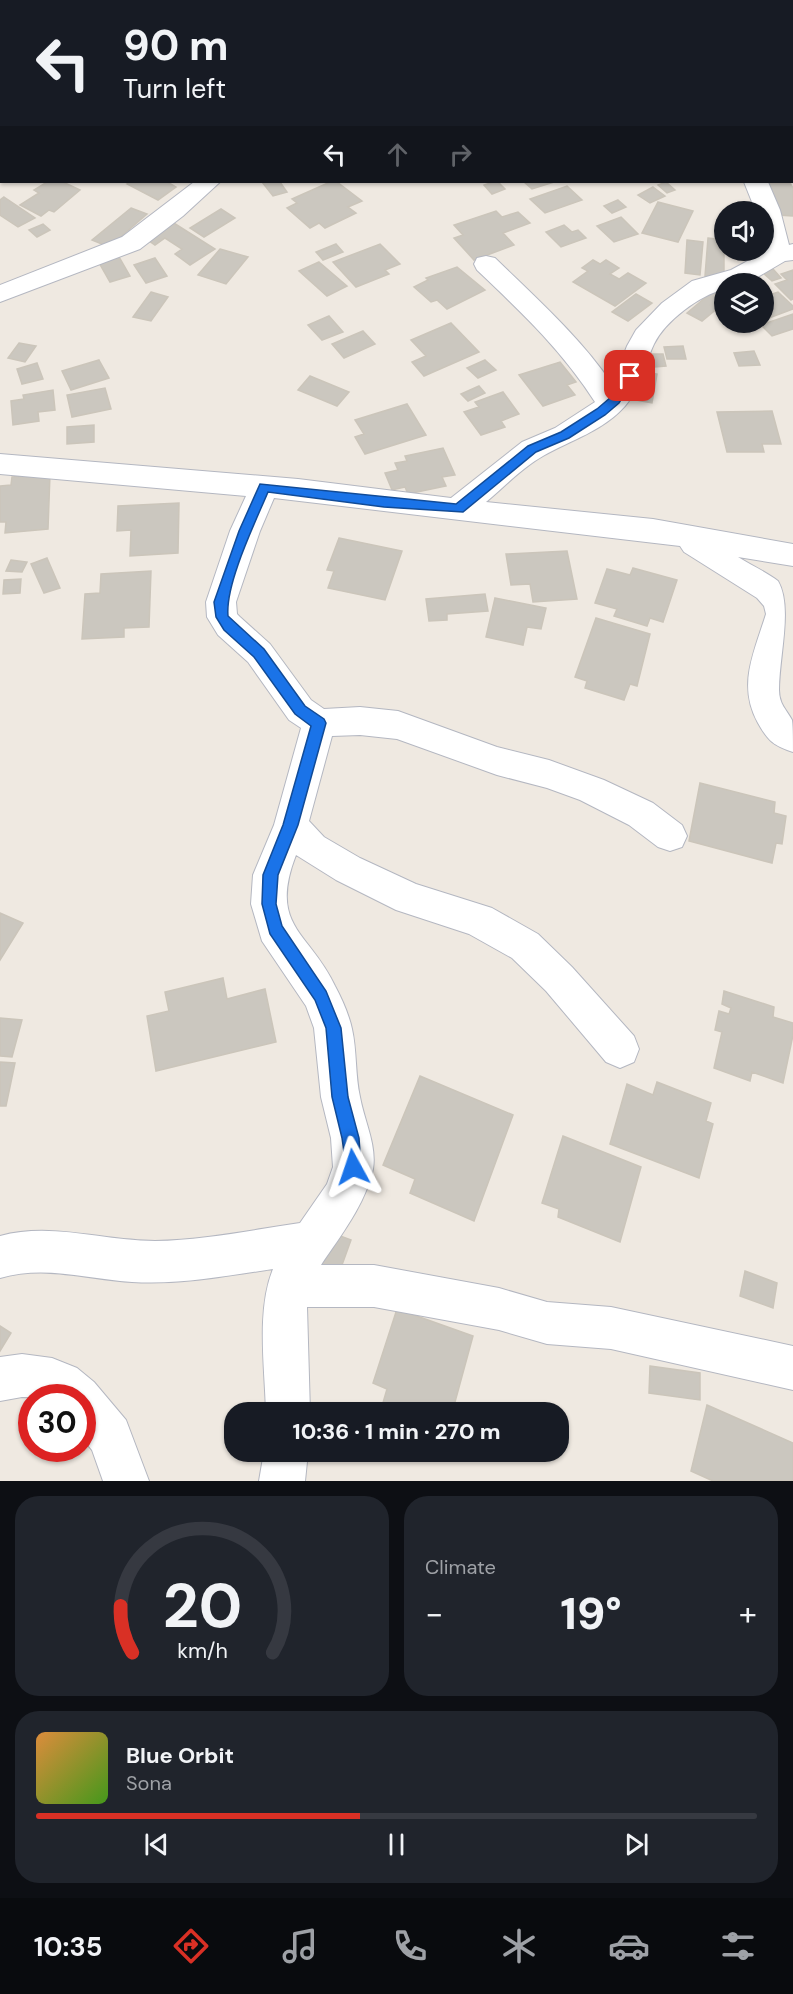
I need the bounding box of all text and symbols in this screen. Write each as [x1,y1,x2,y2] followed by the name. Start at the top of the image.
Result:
[123,18,229,73] text: 90 m
[24,24,102,102] icon: left
[123,71,226,106] text: Turn left
[318,138,351,171] icon: left
[381,138,414,171] icon: ahead
[444,138,477,171] icon: right
[714,201,774,333] map controls
[714,201,774,261] button: sound
[714,273,774,333] button: layers
[604,350,655,401] pin
[613,359,646,392] icon: arrive
[321,1135,385,1199] position arrow
[18,1384,96,1462] speed limit sign: 30
[293,1417,500,1446] text: 10:36 · 1 min · 270 m
[425,1554,496,1580] text: Climate
[162,1565,242,1646] text: 20
[560,1584,622,1643] text: 19°
[425,1592,443,1635] text: −
[739,1592,757,1635] text: +
[177,1637,227,1665] text: km/h
[126,1741,234,1770] text: Blue Orbit
[126,1770,172,1796] text: Sona
[140,1828,173,1861] icon: previous
[380,1828,413,1861] icon: pause
[620,1828,653,1861] icon: next
[170,1925,212,1967] icon: directions
[279,1925,321,1967] icon: music
[389,1925,431,1967] icon: phone
[498,1925,540,1967] icon: climate
[608,1925,650,1967] icon: car
[717,1925,759,1967] icon: filters
[34,1929,103,1964] text: 10:35

